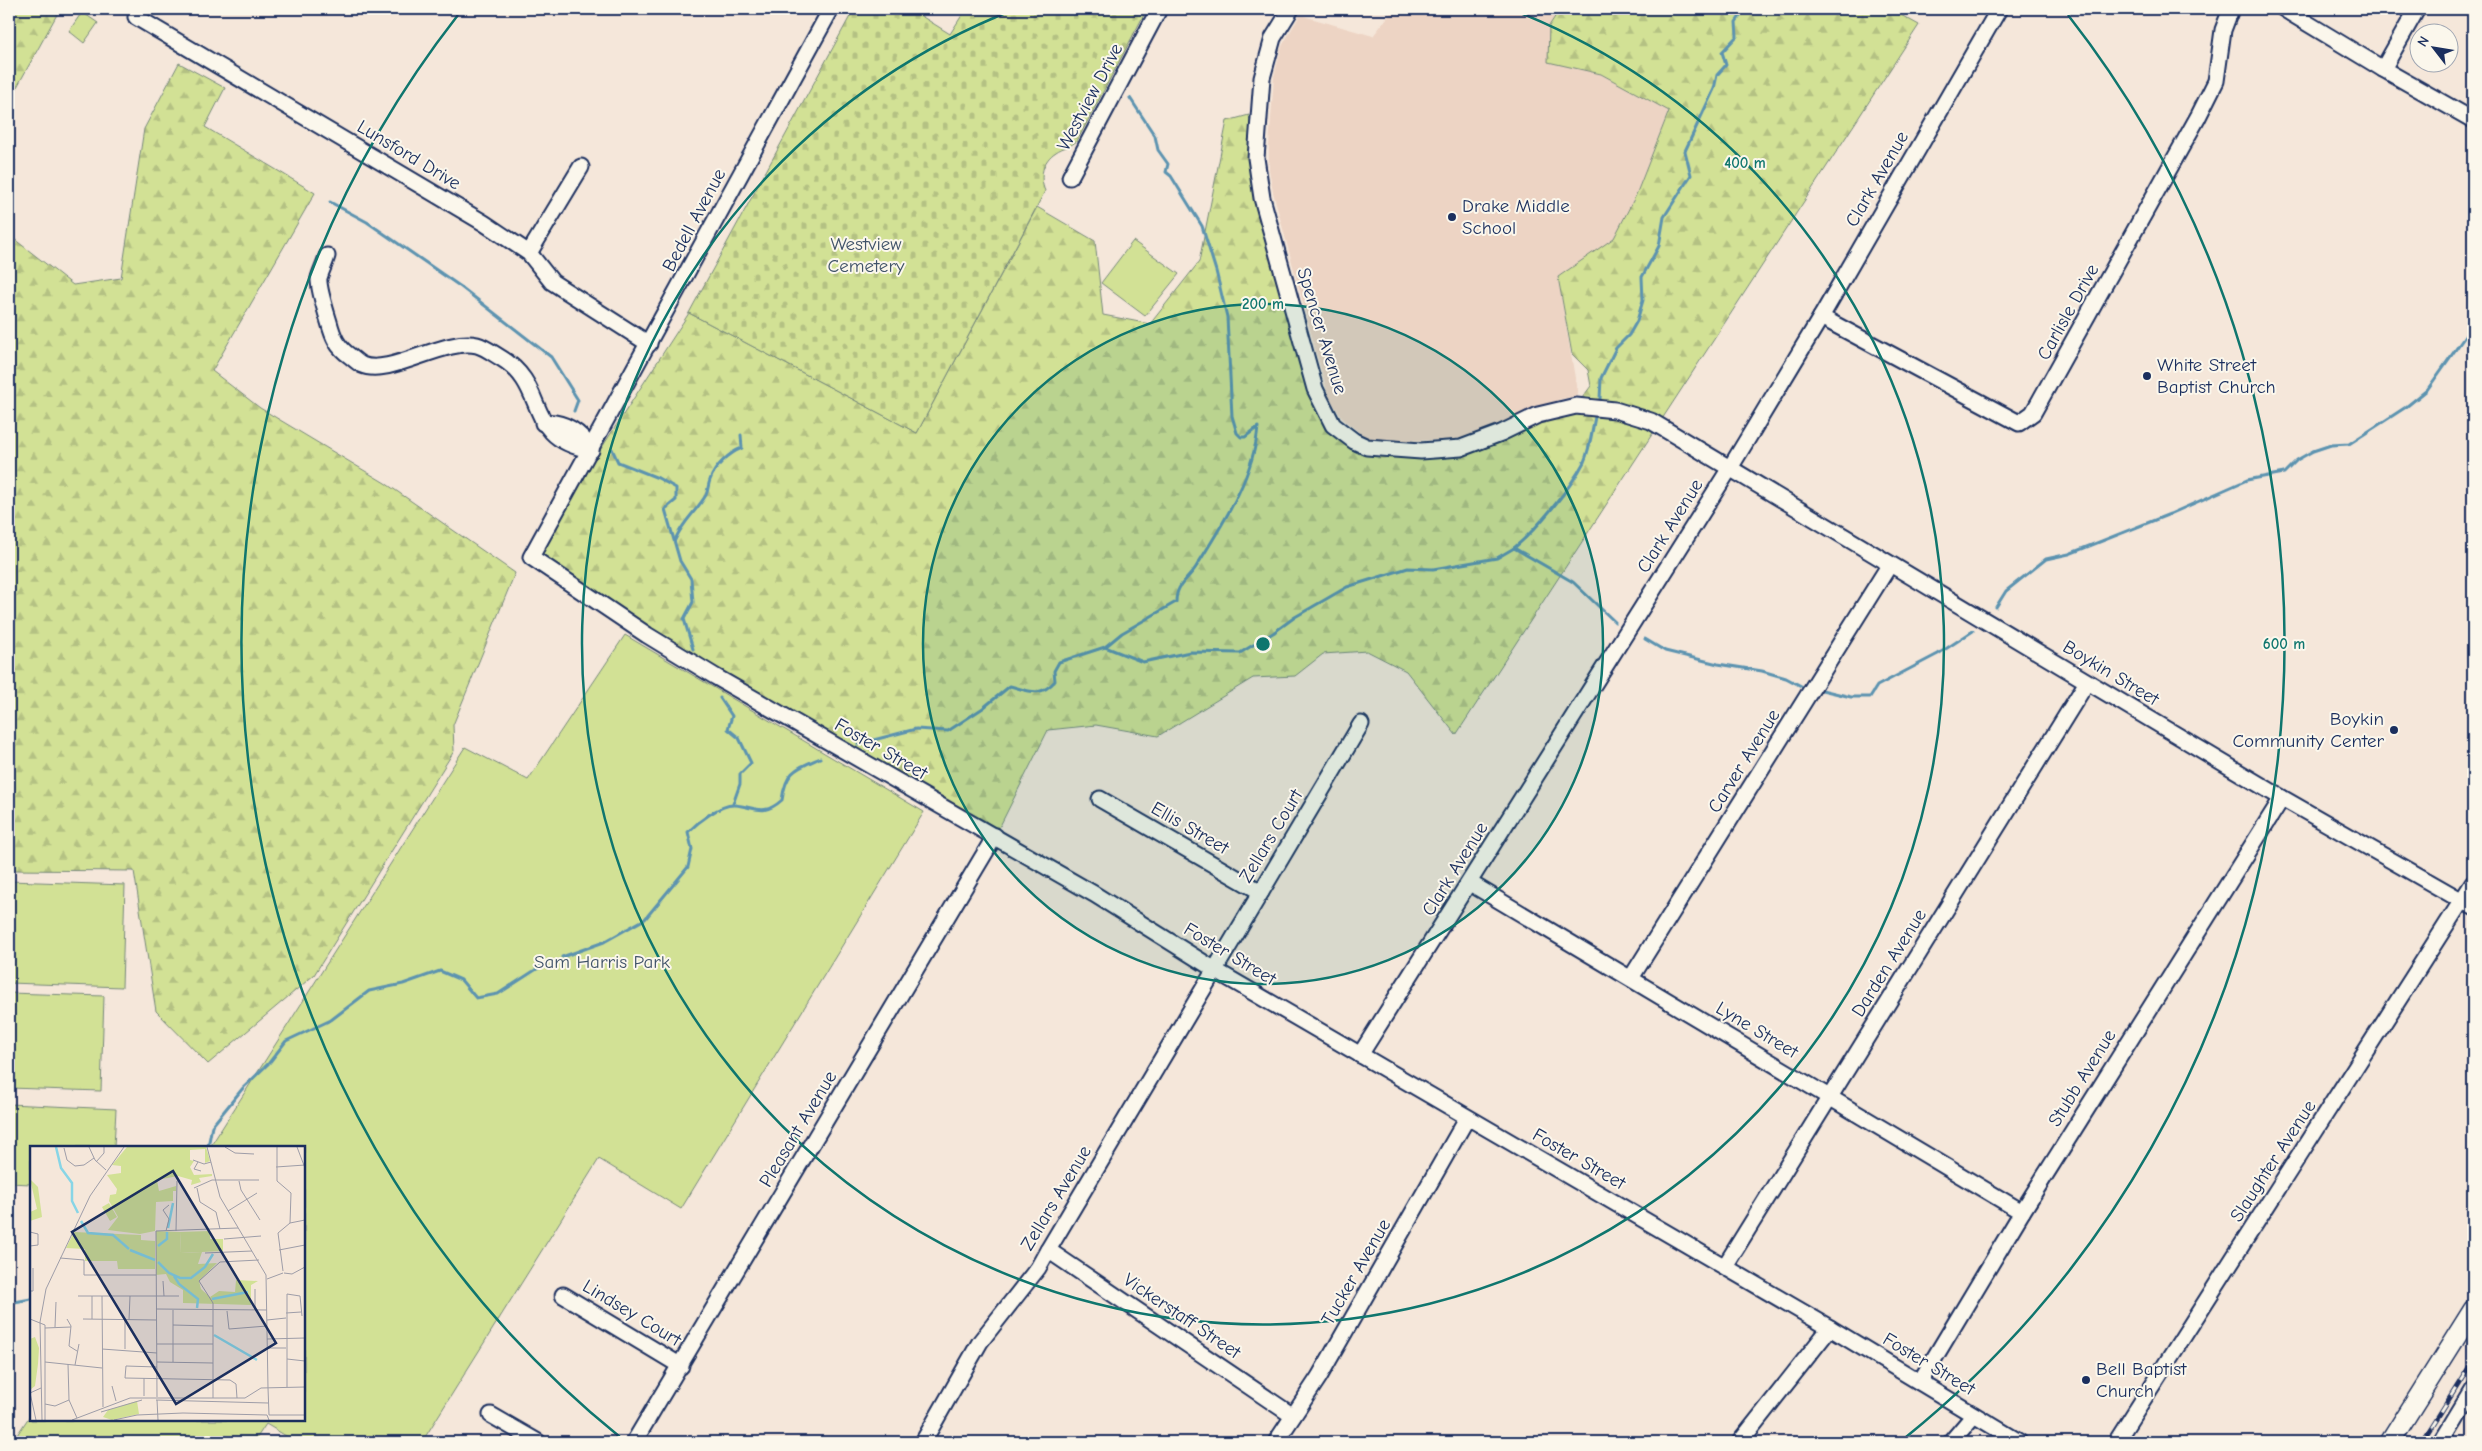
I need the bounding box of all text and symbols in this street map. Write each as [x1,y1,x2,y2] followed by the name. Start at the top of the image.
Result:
[2410,22,2460,72] north arrow
[2414,33,2433,50] text: N
[1052,40,1128,154] street label: Westview Drive
[353,115,465,195] street label: Lunsford Drive
[1841,127,1913,231] street label: Clark Avenue
[1724,154,1766,172] text: 400 m
[658,165,730,275] street label: Bedell Avenue
[1462,195,1570,239] place label: Drake Middle School
[1446,211,1458,223] marker: Drake Middle School
[828,233,905,277] park label: Westview Cemetery
[2033,260,2103,364] street label: Carlisle Drive
[1292,265,1352,397] street label: Spencer Avenue
[1242,295,1284,313] text: 200 m
[2157,354,2276,398] place label: White Street Baptist Church
[2141,370,2153,382] marker: White Street Baptist Church
[1632,475,1708,577] street label: Clark Avenue
[1254,635,1272,653] centre of rings
[2263,635,2305,653] text: 600 m
[2059,636,2164,711] street label: Boykin Street
[1703,705,1785,817] street label: Carver Avenue
[2232,708,2384,752] place label: Boykin Community Center
[831,714,932,785] street label: Foster Street
[2388,724,2400,736] marker: Boykin Community Center
[1235,785,1308,887] street label: Zellars Court
[1147,797,1233,859] street label: Ellis Street
[1417,818,1493,920] street label: Clark Avenue
[1847,905,1931,1021] street label: Darden Avenue
[1180,918,1281,990] street label: Foster Street
[534,951,671,973] park label: Sam Harris Park
[1712,997,1803,1063] street label: Lyne Street
[2043,1025,2121,1131] street label: Stubb Avenue
[755,1067,841,1191] street label: Pleasant Avenue
[2225,1096,2321,1226] street label: Slaughter Avenue
[1529,1124,1630,1195] street label: Foster Street
[1016,1142,1096,1254] street label: Zellars Avenue
[30,1146,305,1421] inset map
[1317,1215,1395,1329] street label: Tucker Avenue
[1119,1269,1245,1364] street label: Vickerstaff Street
[579,1275,686,1351] street label: Lindsey Court
[1879,1328,1980,1400] street label: Foster Street
[2096,1358,2187,1402] place label: Bell Baptist Church
[2080,1374,2092,1386] marker: Bell Baptist Church

